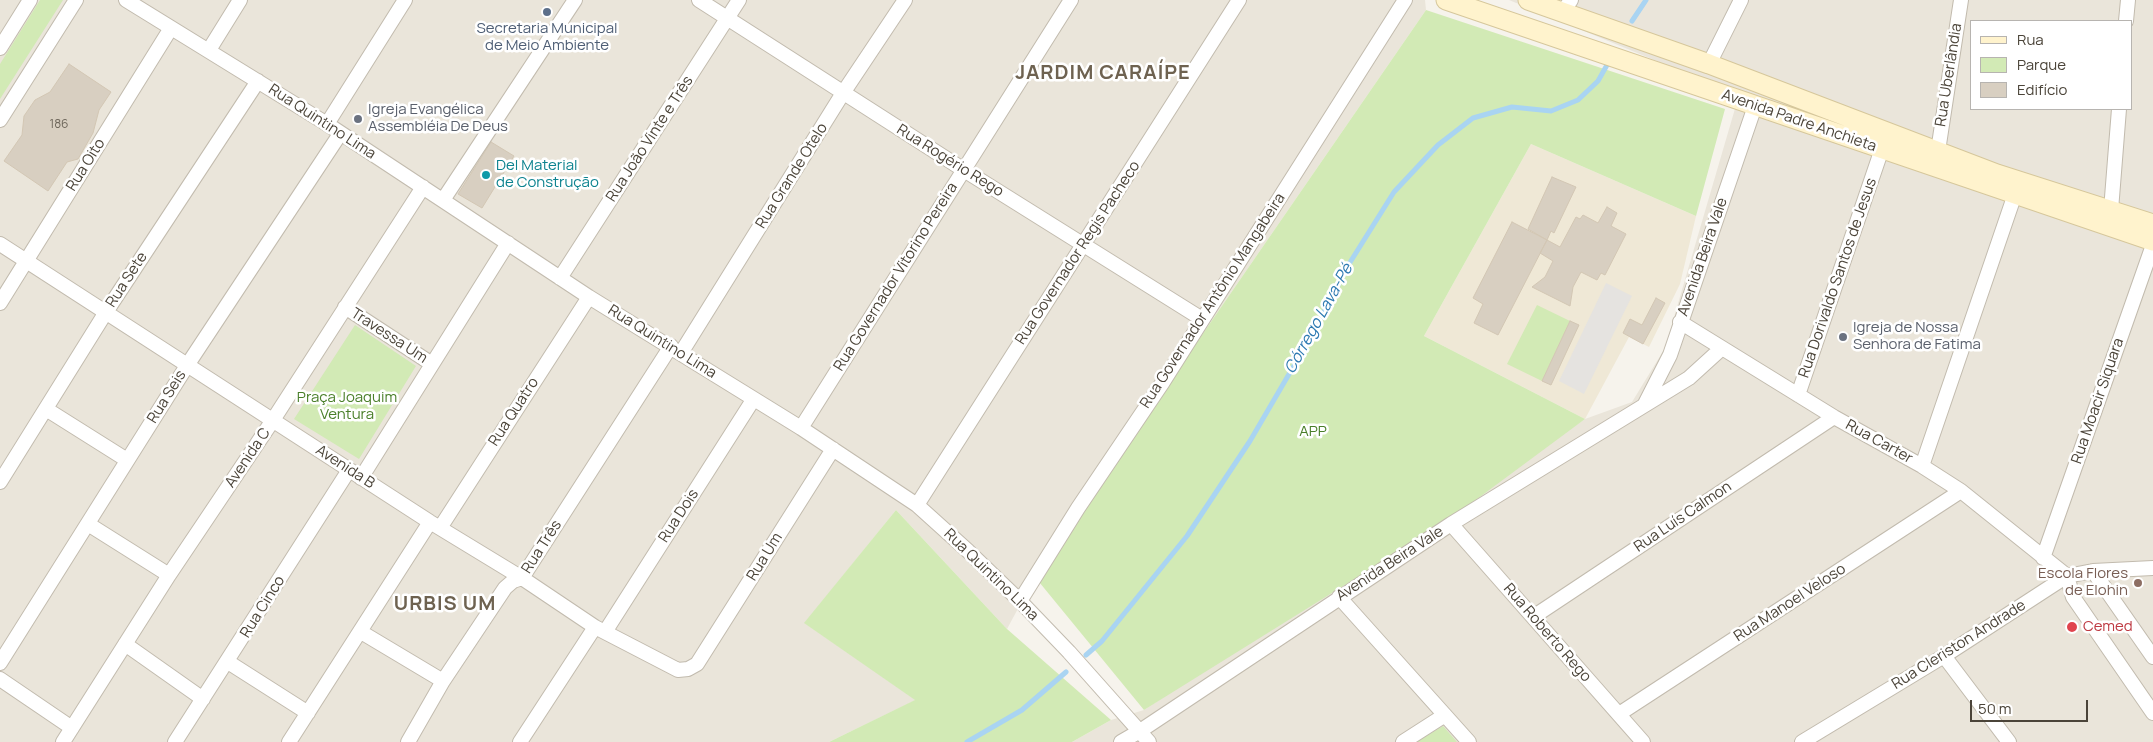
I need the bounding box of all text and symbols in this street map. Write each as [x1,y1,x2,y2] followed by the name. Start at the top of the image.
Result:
[541,6,553,18] marker: Secretaria Municipal de Meio Ambiente
[476,20,618,55] place label: Secretaria Municipal de Meio Ambiente
[1970,20,2133,110] legend
[1932,22,1966,128] street label: Rua Uberlândia
[2017,29,2044,50] text: Rua
[2017,54,2066,75] text: Parque
[1014,61,1192,85] district label: JARDIM CARAÍPE
[603,73,697,205] street label: Rua João Vinte e Três
[2017,79,2067,100] text: Edifício
[265,81,379,163] street label: Rua Quintino Lima
[1719,86,1879,156] street label: Avenida Padre Anchieta
[368,101,508,136] place label: Igreja Evangélica Assembléia De Deus
[352,113,364,125] marker: Igreja Evangélica Assembléia De Deus
[49,118,69,132] house number: 186
[752,120,832,232] street label: Rua Grande Otelo
[893,121,1007,201] street label: Rua Rogério Rego
[63,135,109,195] street label: Rua Oito
[496,157,599,192] place label: Del Material de Construção
[1012,158,1144,348] street label: Rua Governador Regis Pacheco
[480,169,492,181] marker: Del Material de Construção
[1795,176,1881,380] street label: Rua Dorivaldo Santos de Jesus
[830,179,962,375] street label: Rua Governador Vitorino Pereira
[1137,190,1289,412] street label: Rua Governador Antônio Mangabeira
[1674,195,1732,319] street label: Avenida Beira Vale
[103,249,151,311] street label: Rua Sete
[1281,261,1357,377] water label: Córrego Lava-Pé
[605,301,719,383] street label: Rua Quintino Lima
[347,305,431,367] street label: Travessa Um
[1853,319,1981,354] place label: Igreja de Nossa Senhora de Fatima
[1837,331,1849,343] marker: Igreja de Nossa Senhora de Fatima
[2068,336,2128,466] street label: Rua Moacir Siquara
[144,367,190,427] street label: Rua Seis
[485,374,543,450] street label: Rua Quatro
[297,389,397,424] park label: Praça Joaquim Ventura
[1842,416,1916,468] street label: Rua Carter
[1299,423,1327,441] park label: APP
[221,425,275,491] street label: Avenida C
[312,441,378,493] street label: Avenida B
[1631,478,1735,556] street label: Rua Luís Calmon
[655,486,703,546] street label: Rua Dois
[518,517,566,577] street label: Rua Três
[1333,523,1447,605] street label: Avenida Beira Vale
[940,525,1042,625] street label: Rua Quintino Lima
[743,530,787,584] street label: Rua Um
[1731,560,1849,646] street label: Rua Manoel Veloso
[2038,565,2128,600] place label: Escola Flores de Elohin
[237,573,289,641] street label: Rua Cinco
[2132,577,2144,589] marker: Escola Flores de Elohin
[1499,580,1595,686] street label: Rua Roberto Rego
[393,592,497,616] district label: URBIS UM
[1889,596,2029,694] street label: Rua Cleriston Andrade
[2083,618,2133,636] place label: Cemed
[2065,620,2079,634] marker: Cemed
[1973,690,2090,722] scale bar
[1978,698,2012,719] text: 50 m

